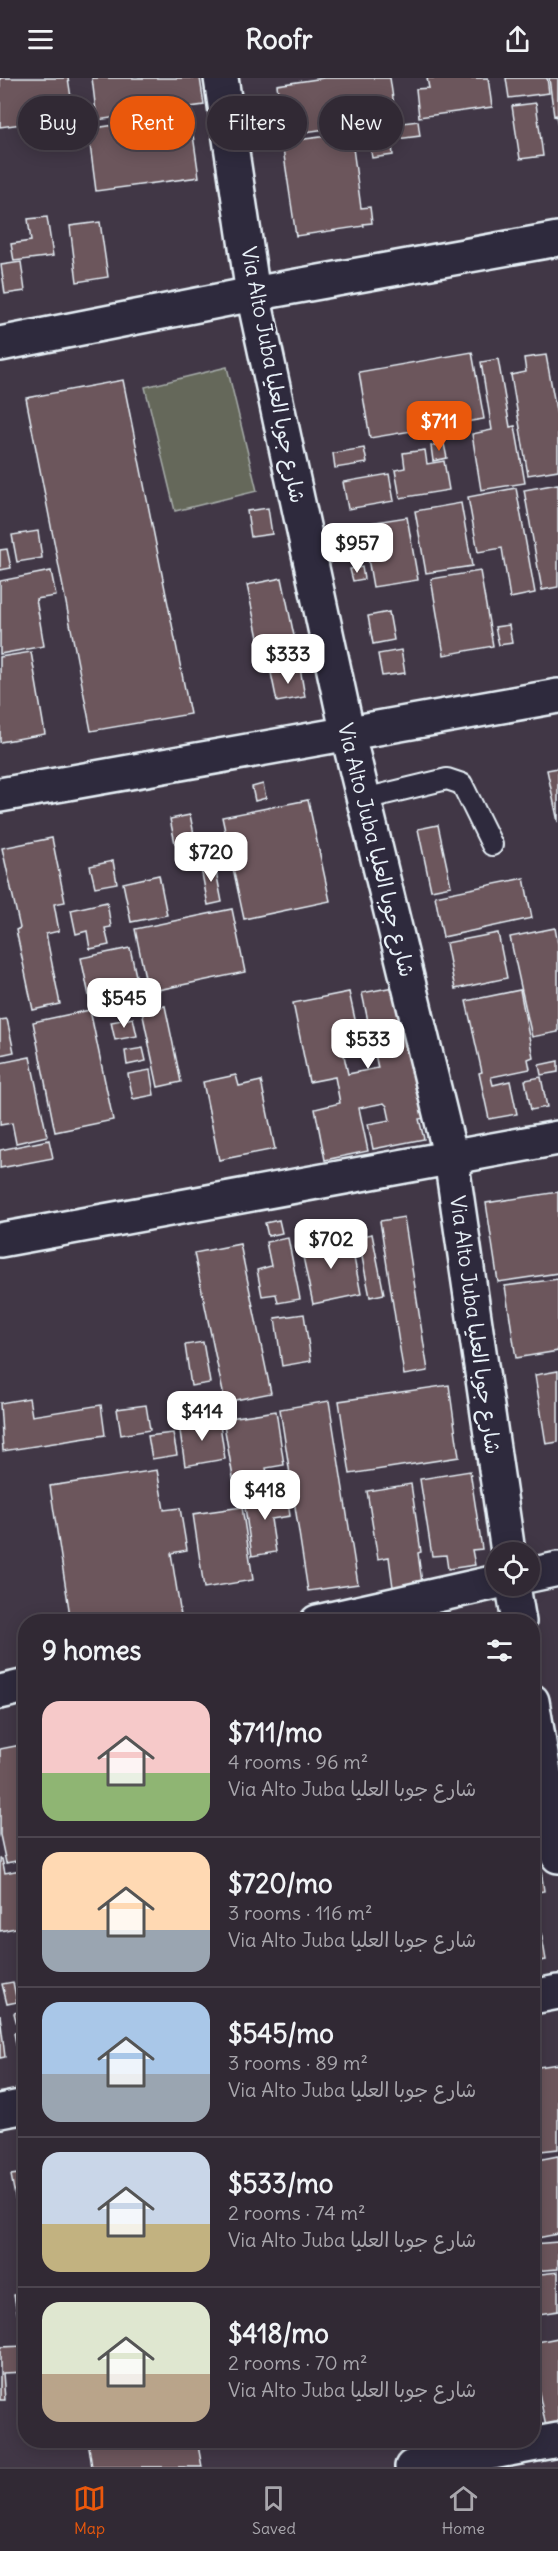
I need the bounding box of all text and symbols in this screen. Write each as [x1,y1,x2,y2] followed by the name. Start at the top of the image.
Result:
[246,22,313,56] text: Roofr
[24,23,57,56] icon: menu
[501,23,534,56] icon: share
[18,96,98,150] chip: Buy
[110,96,195,150] chip: Rent
[207,96,307,150] chip: Filters
[319,96,403,150] chip: New
[233,244,312,506] street label: Via Alto Juba شارع جوبا العليا
[403,401,475,452] pin: $711
[421,408,457,433] text: $711
[321,523,393,574] pin: $957
[335,530,379,555] text: $957
[252,634,324,685] pin: $333
[265,641,311,666] text: $333
[330,720,421,980] street label: Via Alto Juba شارع جوبا العليا
[175,832,247,883] pin: $720
[189,839,234,864] text: $720
[88,978,160,1029] pin: $545
[101,985,147,1010] text: $545
[332,1019,404,1070] pin: $533
[345,1026,391,1051] text: $533
[442,1194,507,1456] street label: Via Alto Juba شارع جوبا العليا
[295,1219,367,1270] pin: $702
[309,1226,354,1251] text: $702
[166,1391,238,1442] pin: $414
[181,1398,223,1423] text: $414
[229,1470,301,1521] pin: $418
[244,1477,286,1502] text: $418
[486,1542,540,1596] map controls
[486,1542,540,1596] button: locate
[42,1634,141,1667] text: 9 homes
[483,1634,516,1667] icon: filters
[228,1716,322,1749] text: $711/mo
[90,1725,162,1797] icon: home
[228,1749,368,1774] text: 4 rooms · 96 m²
[228,1776,476,1801] text: Via Alto Juba شارع جوبا العليا
[228,1867,333,1900] text: $720/mo
[90,1876,162,1948] icon: home
[228,1900,372,1925] text: 3 rooms · 116 m²
[228,1927,476,1952] text: Via Alto Juba شارع جوبا العليا
[228,2017,334,2050] text: $545/mo
[90,2026,162,2098] icon: home
[228,2050,368,2075] text: 3 rooms · 89 m²
[228,2077,476,2102] text: Via Alto Juba شارع جوبا العليا
[228,2167,333,2200] text: $533/mo
[90,2176,162,2248] icon: home
[228,2200,365,2225] text: 2 rooms · 74 m²
[228,2227,476,2252] text: Via Alto Juba شارع جوبا العليا
[228,2317,329,2350] text: $418/mo
[90,2326,162,2398] icon: home
[228,2350,368,2375] text: 2 rooms · 70 m²
[228,2377,476,2402] text: Via Alto Juba شارع جوبا العليا
[73,2482,106,2538] tab: Map
[252,2482,296,2538] tab: Saved
[442,2482,485,2538] tab: Home

